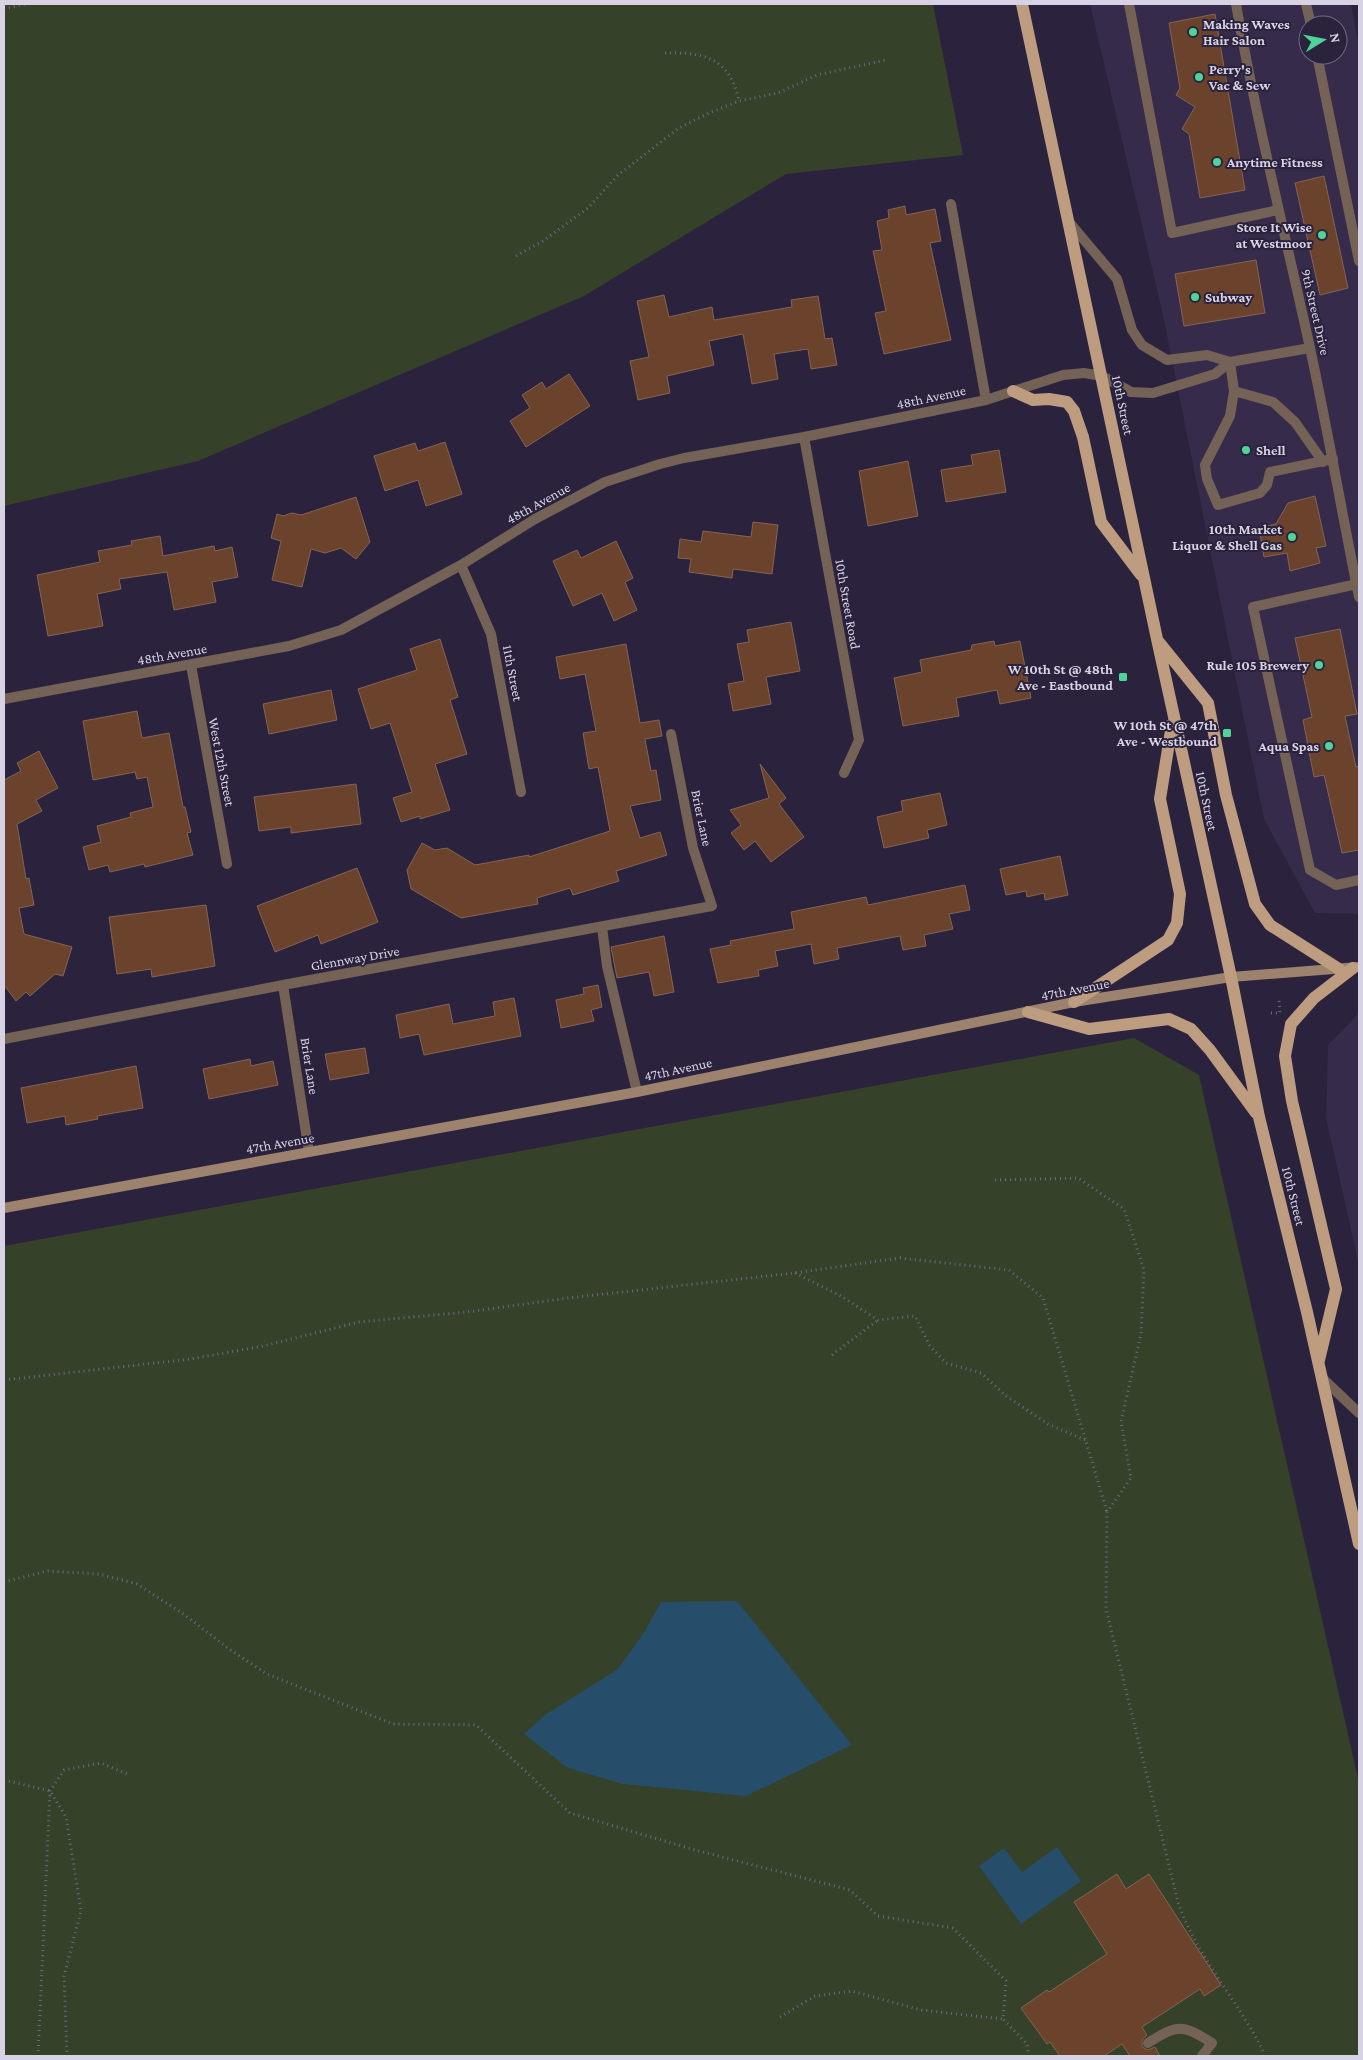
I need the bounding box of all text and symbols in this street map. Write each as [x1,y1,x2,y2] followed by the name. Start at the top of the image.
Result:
[1298,15,1348,65] north arrow
[1203,16,1290,48] place label: Making Waves Hair Salon
[1187,26,1199,38] marker: Making Waves Hair Salon
[1327,32,1345,44] text: N
[1208,61,1271,93] place label: Perry's Vac & Sew
[1193,71,1205,83] marker: Perry's Vac & Sew
[1226,154,1323,170] place label: Anytime Fitness
[1211,156,1223,168] marker: Anytime Fitness
[1236,219,1312,251] place label: Store It Wise at Westmoor
[1316,229,1328,241] marker: Store It Wise at Westmoor
[1298,267,1334,357] street label: 9th Street Drive
[1205,289,1252,305] place label: Subway
[1189,291,1201,303] marker: Subway
[1109,374,1137,436] street label: 10th Street
[895,382,967,412] street label: 48th Avenue
[1256,442,1286,458] place label: Shell
[1240,444,1252,456] marker: Shell
[503,479,573,527] street label: 48th Avenue
[1172,521,1283,553] place label: 10th Market Liquor & Shell Gas
[1286,531,1298,543] marker: 10th Market Liquor & Shell Gas
[832,558,864,651] street label: 10th Street Road
[136,640,208,668] street label: 48th Avenue
[500,644,526,703] street label: 11th Street
[1206,657,1309,673] place label: Rule 105 Brewery
[1313,659,1325,671] marker: Rule 105 Brewery
[1007,661,1113,693] place label: W 10th St @ 48th Ave - Eastbound
[1117,671,1129,683] marker: W 10th St @ 48th Ave - Eastbound
[206,716,239,808] street label: West 12th Street
[1113,717,1217,749] place label: W 10th St @ 47th Ave - Westbound
[1221,727,1233,739] marker: W 10th St @ 47th Ave - Westbound
[1257,738,1319,754] place label: Aqua Spas
[1323,740,1335,752] marker: Aqua Spas
[1193,770,1221,832] street label: 10th Street
[688,788,716,848] street label: Brier Lane
[309,942,401,974] street label: Glennway Drive
[1040,975,1110,1003] street label: 47th Avenue
[298,1036,322,1096] street label: Brier Lane
[642,1054,714,1084] street label: 47th Avenue
[245,1129,315,1157] street label: 47th Avenue
[1279,1165,1309,1227] street label: 10th Street

